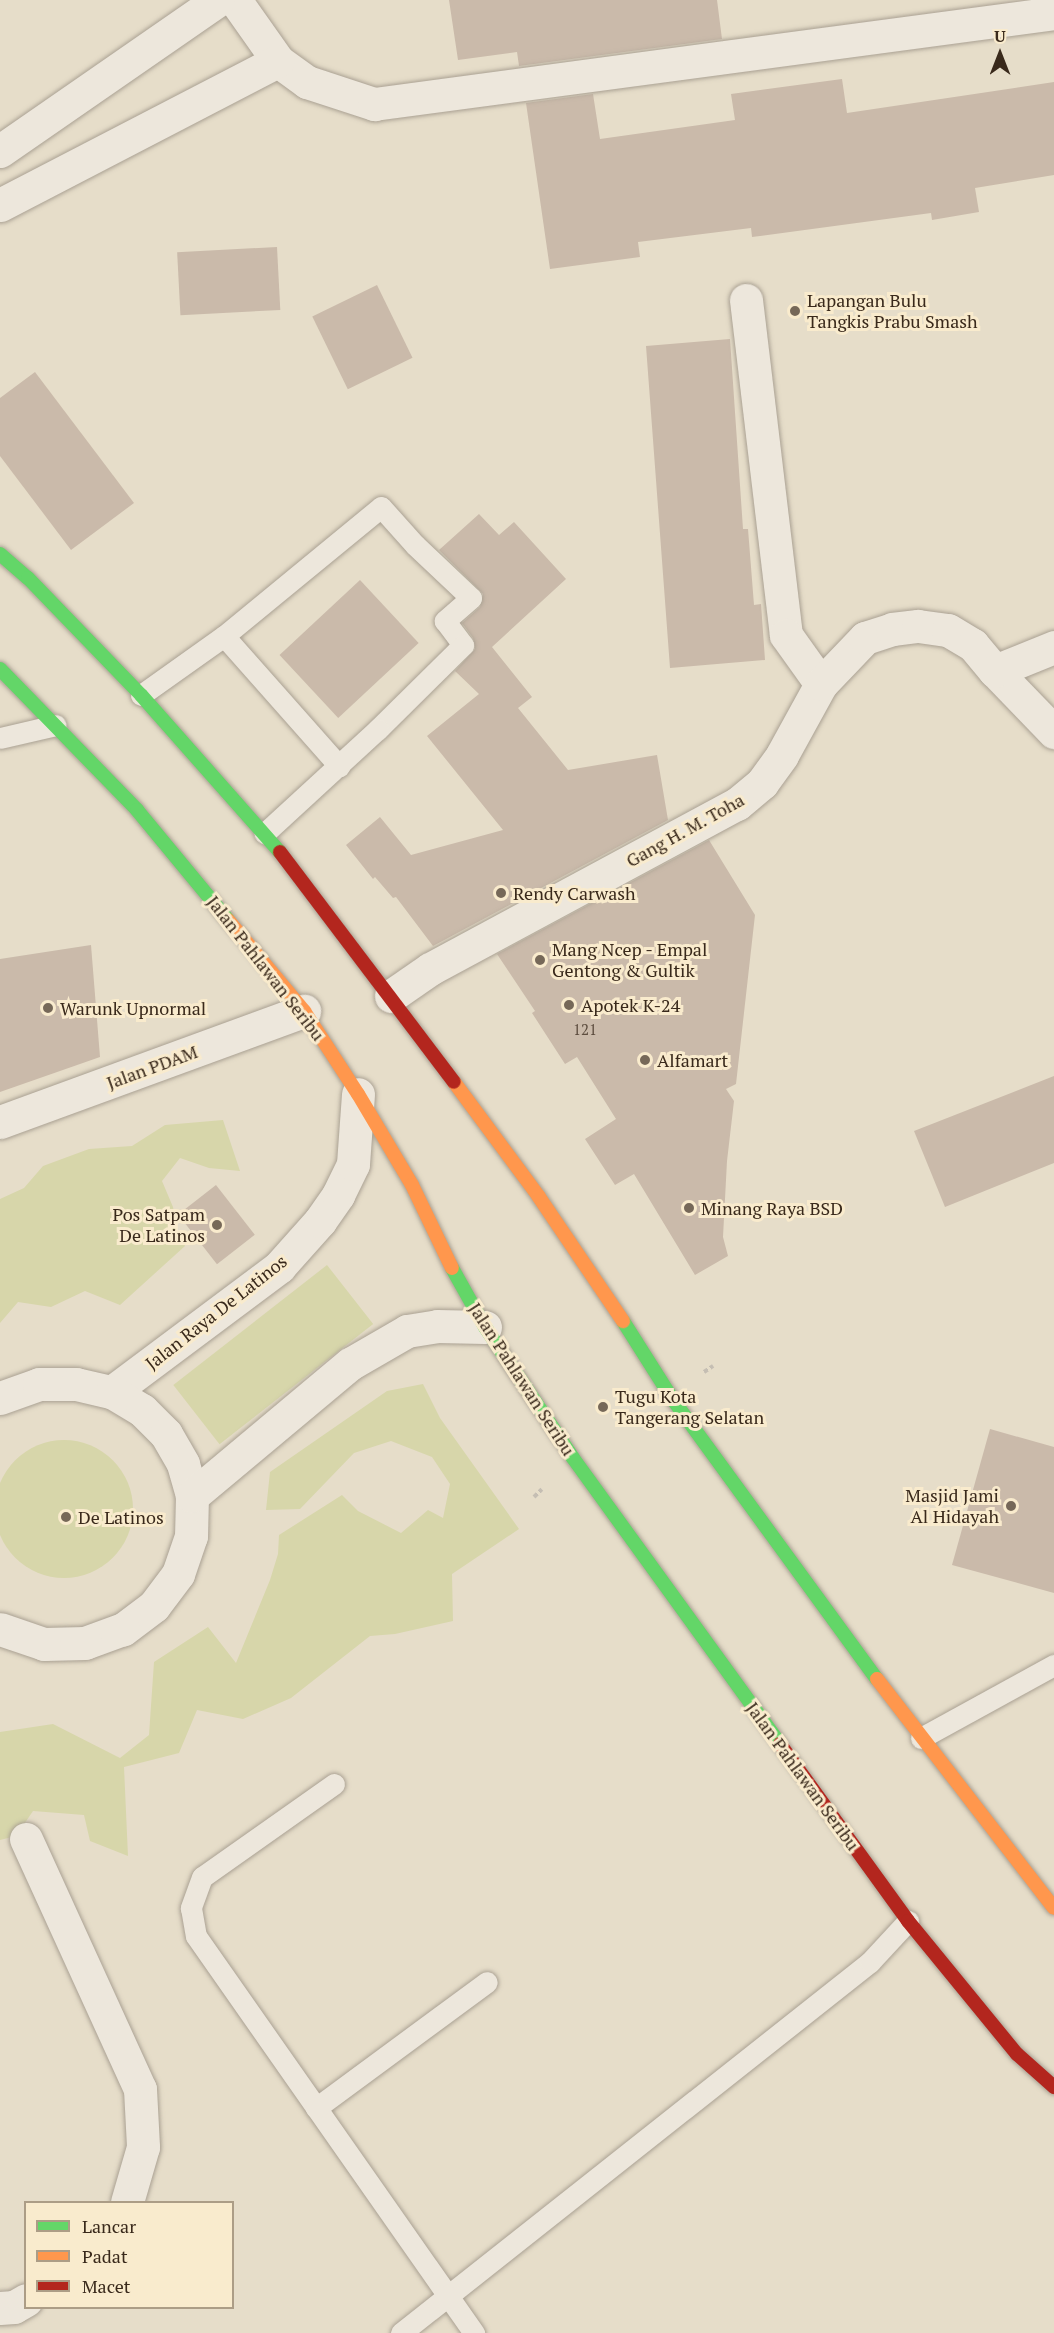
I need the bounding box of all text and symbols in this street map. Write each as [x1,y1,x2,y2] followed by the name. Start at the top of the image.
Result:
[970,24,1030,84] north arrow
[994,25,1006,47] text: U
[807,290,978,332] place label: Lapangan Bulu Tangkis Prabu Smash
[788,304,802,318] marker: Lapangan Bulu Tangkis Prabu Smash
[622,788,748,872] street label: Gang H. M. Toha
[513,882,636,904] place label: Rendy Carwash
[494,886,508,900] marker: Rendy Carwash
[203,891,329,1045] street label: Jalan Pahlawan Seribu
[552,939,709,982] place label: Mang Ncep - Empal Gentong & Gultik
[533,953,547,967] marker: Mang Ncep - Empal Gentong & Gultik
[581,994,680,1016] place label: Apotek K-24
[60,997,206,1019] place label: Warunk Upnormal
[562,998,576,1012] marker: Apotek K-24
[41,1001,55,1015] marker: Warunk Upnormal
[573,1021,597,1039] house number: 121
[104,1041,200,1093] street label: Jalan PDAM
[657,1049,728,1071] place label: Alfamart
[638,1053,652,1067] marker: Alfamart
[701,1197,843,1219] place label: Minang Raya BSD
[682,1201,696,1215] marker: Minang Raya BSD
[112,1204,205,1246] place label: Pos Satpam De Latinos
[210,1218,224,1232] marker: Pos Satpam De Latinos
[141,1250,291,1374] street label: Jalan Raya De Latinos
[464,1298,580,1460] street label: Jalan Pahlawan Seribu
[615,1386,764,1428] place label: Tugu Kota Tangerang Selatan
[596,1400,610,1414] marker: Tugu Kota Tangerang Selatan
[905,1485,999,1528] place label: Masjid Jami Al Hidayah
[1004,1499,1018,1513] marker: Masjid Jami Al Hidayah
[78,1506,164,1528] place label: De Latinos
[59,1510,73,1524] marker: De Latinos
[742,1698,864,1854] street label: Jalan Pahlawan Seribu
[24,2201,234,2309] legend
[82,2214,136,2238] text: Lancar
[82,2244,128,2268] text: Padat
[82,2274,131,2298] text: Macet

